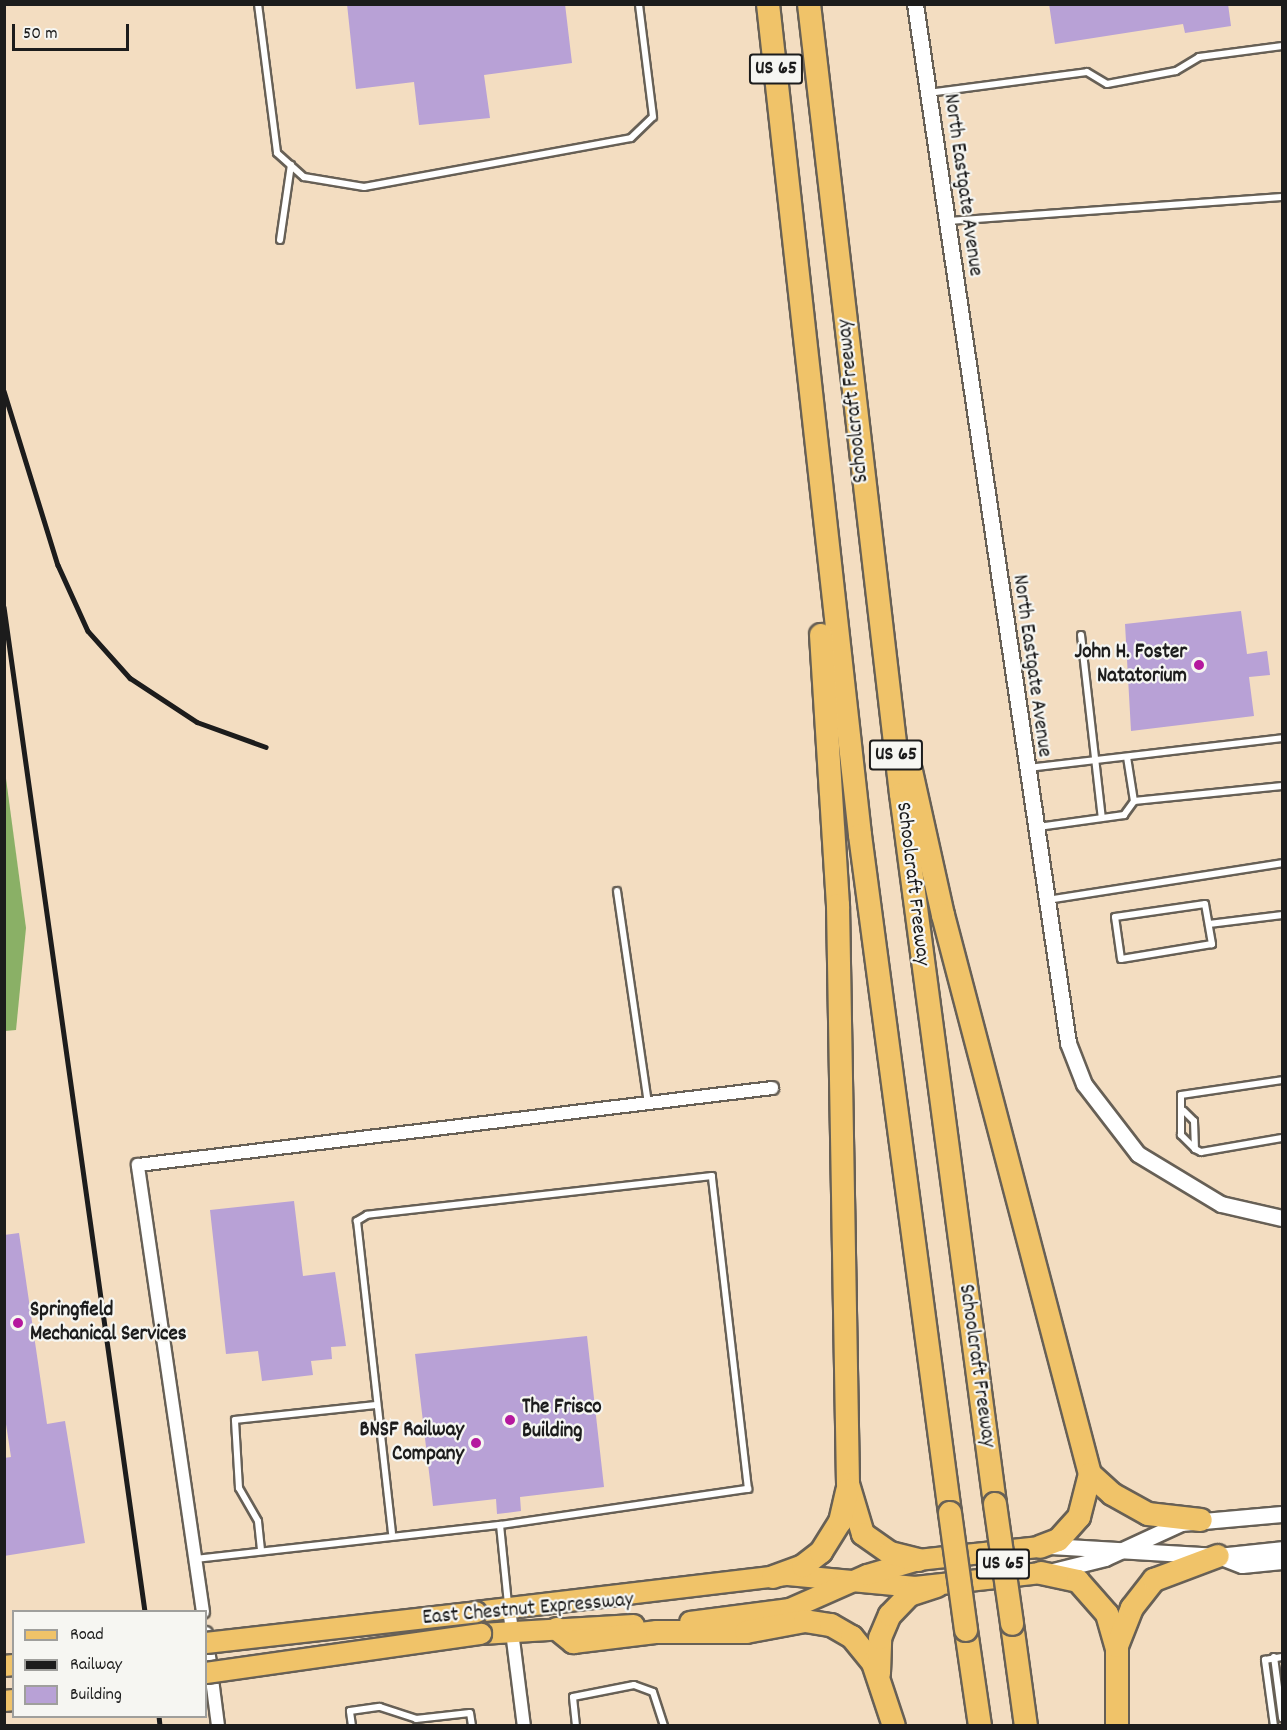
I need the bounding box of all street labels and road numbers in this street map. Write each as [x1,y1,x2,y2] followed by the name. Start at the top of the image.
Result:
[748,52,804,86] road number: US 65
[937,92,987,278] street label: North Eastgate Avenue
[833,318,875,484] street label: Schoolcraft Freeway
[1006,573,1056,759] street label: North Eastgate Avenue
[868,738,924,772] road number: US 65
[889,801,935,967] street label: Schoolcraft Freeway
[952,1283,1000,1449] street label: Schoolcraft Freeway
[974,1547,1032,1581] road number: US 65
[422,1588,634,1632] street label: East Chestnut Expressway

